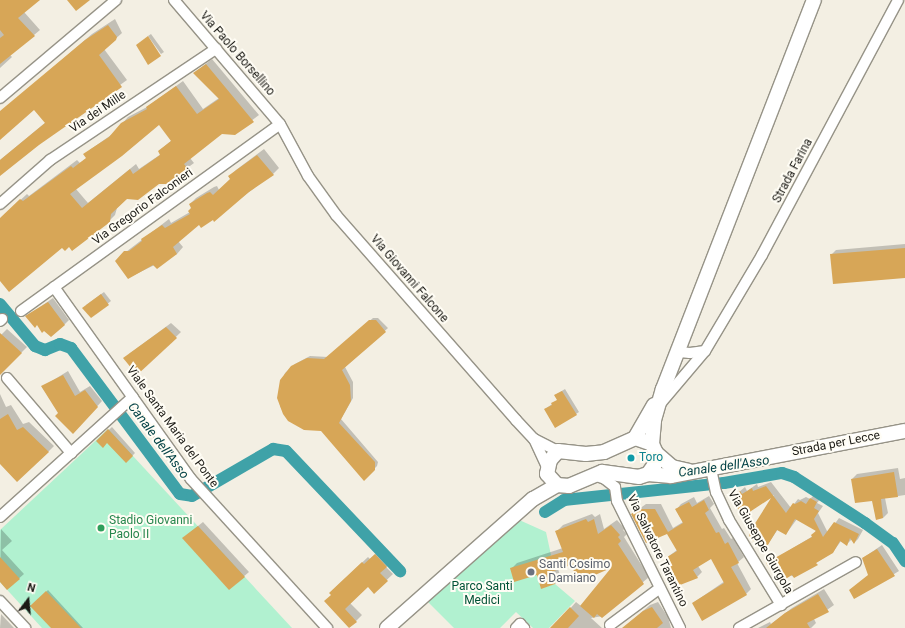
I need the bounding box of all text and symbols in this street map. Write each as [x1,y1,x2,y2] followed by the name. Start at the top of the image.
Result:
[197,9,277,99] street label: Via Paolo Borsellino
[67,88,129,136] street label: Via dei Mille
[770,136,816,206] street label: Strada Farina
[90,166,196,248] street label: Via Gregorio Falconieri
[367,232,451,326] street label: Via Giovanni Falcone
[123,363,221,491] street label: Viale Santa Maria del Ponte
[124,400,192,482] water label: Canale dell'Asso
[791,428,881,460] street label: Strada per Lecce
[639,451,663,465] place label: Toro
[626,453,636,463] marker: Toro
[678,453,770,481] water label: Canale dell'Asso
[724,487,796,597] street label: Via Giuseppe Giurgola
[624,492,690,610] street label: Via Salvatore Tarantino
[109,514,192,542] place label: Stadio Giovanni Paolo II
[96,523,106,533] marker: Stadio Giovanni Paolo II
[539,558,610,586] place label: Santi Cosimo e Damiano
[526,567,536,577] marker: Santi Cosimo e Damiano
[8,580,48,620] north arrow
[451,580,513,608] park label: Parco Santi Medici
[26,581,37,595] text: N

